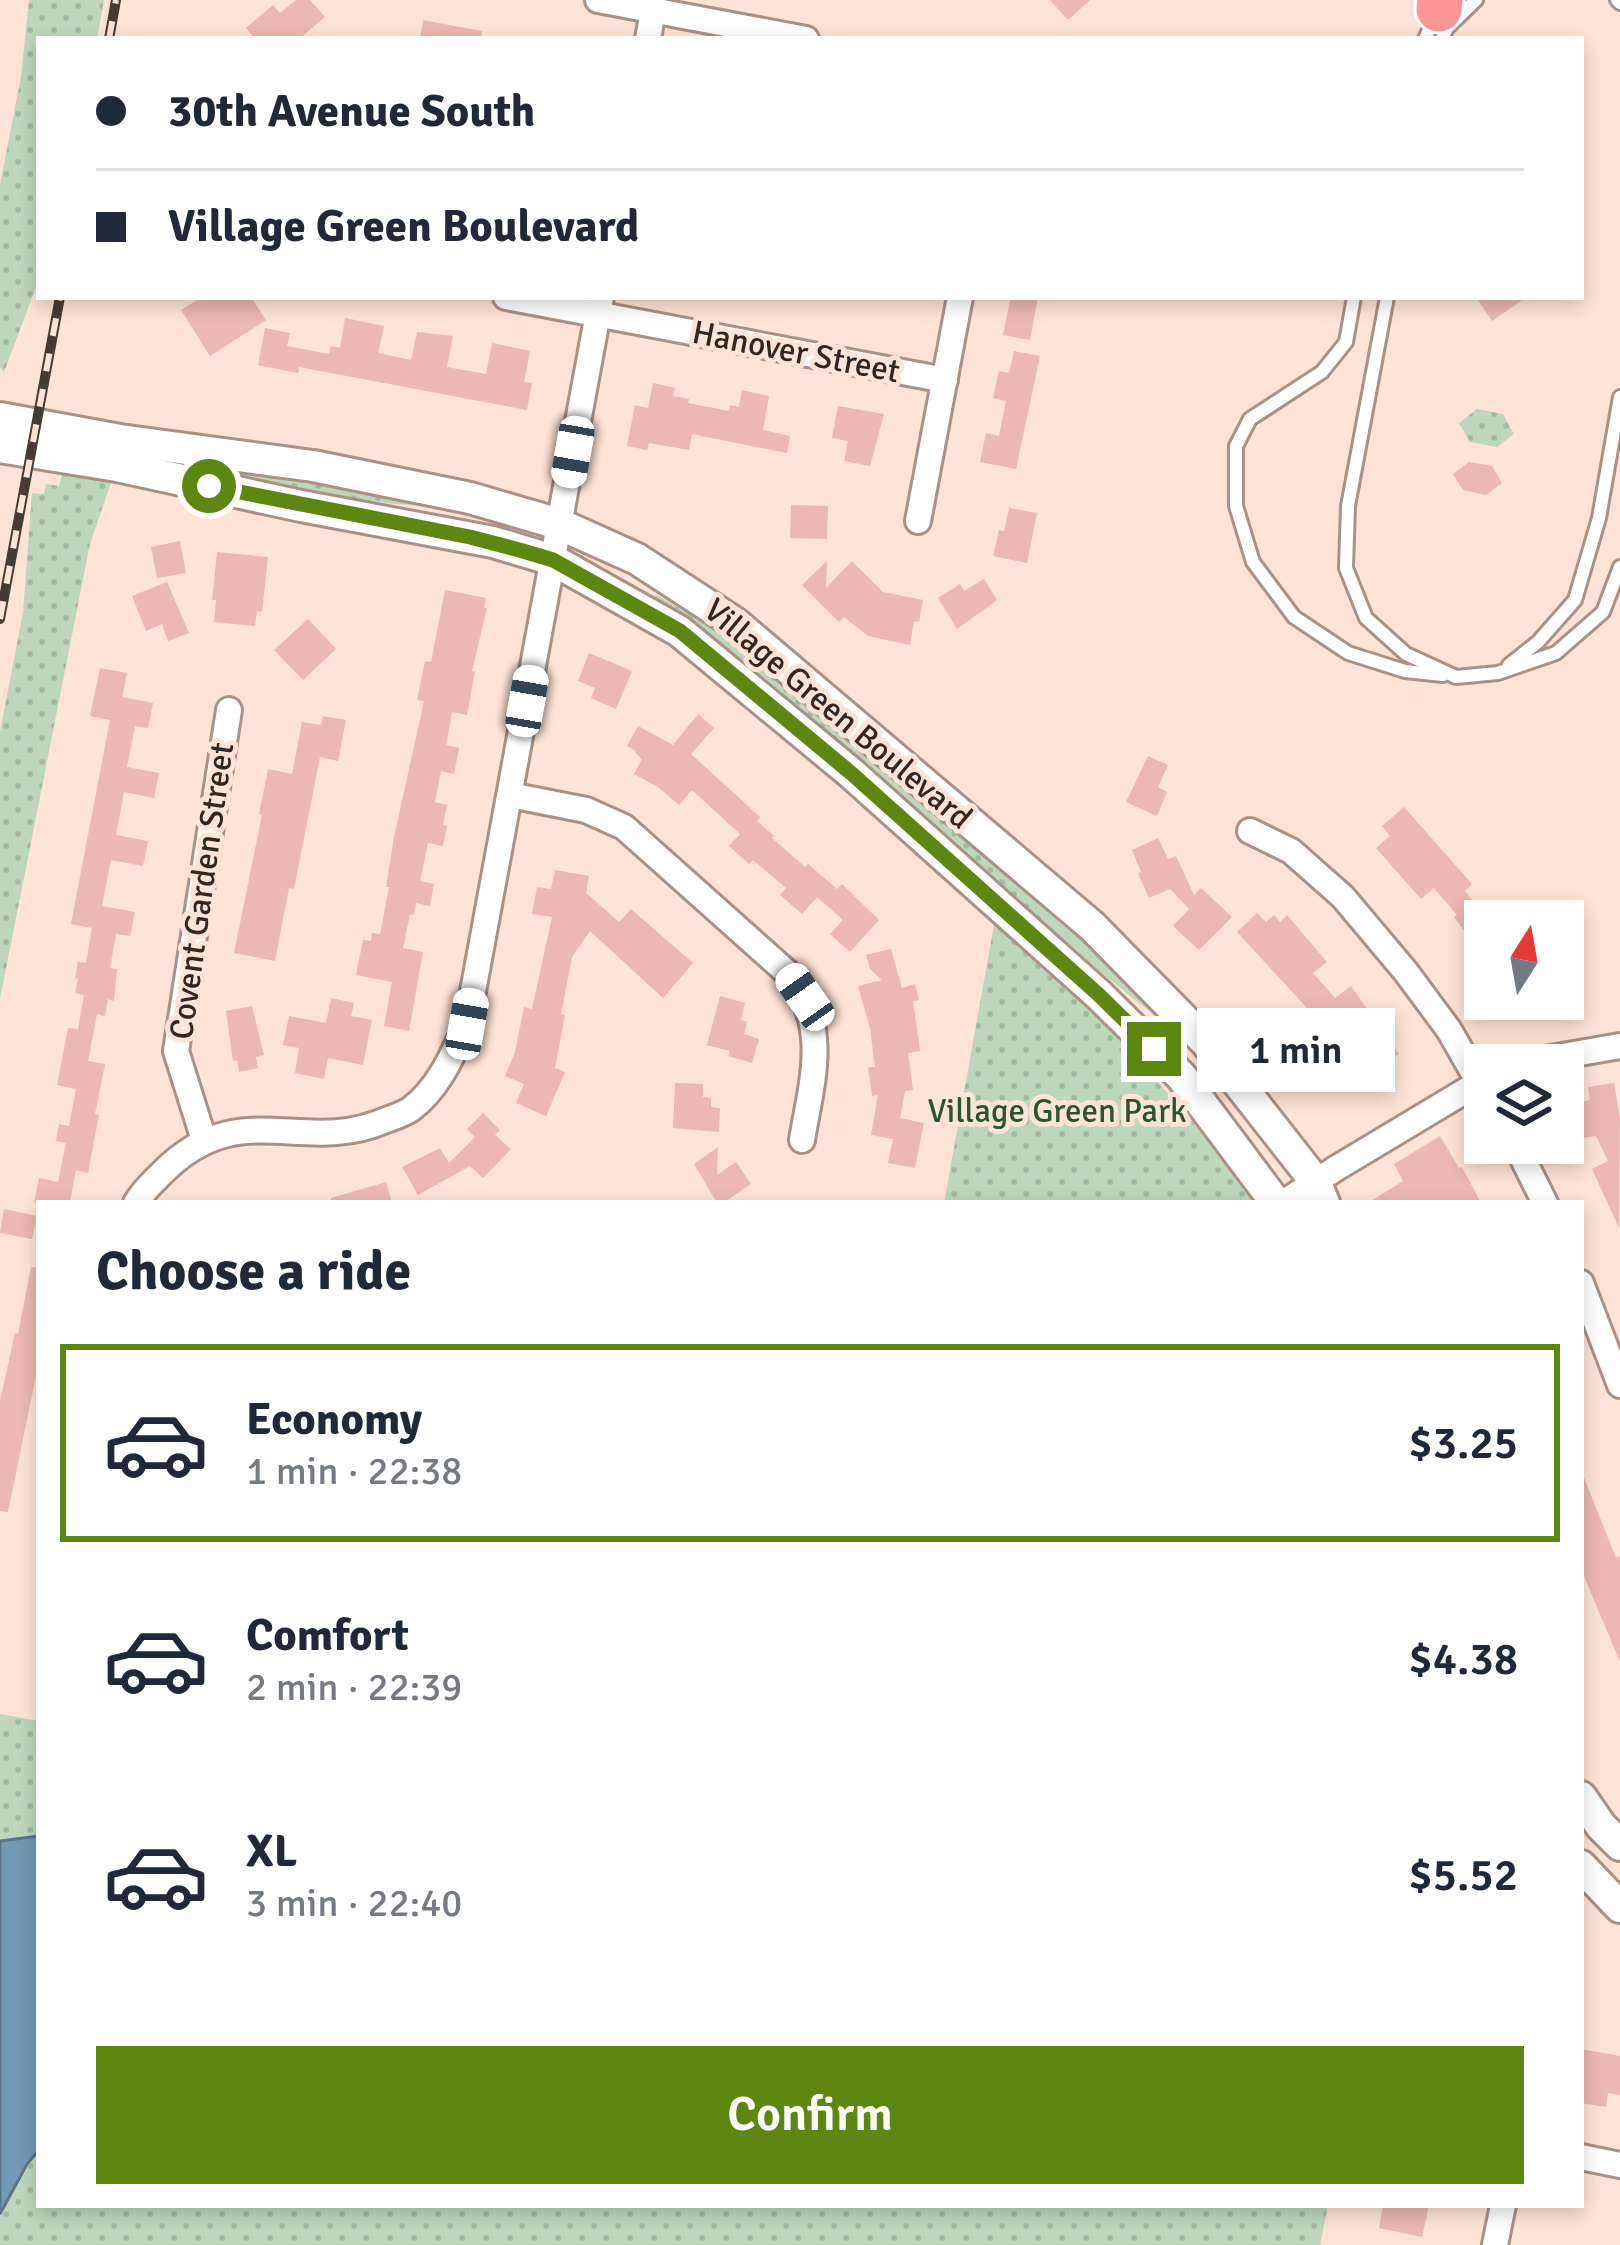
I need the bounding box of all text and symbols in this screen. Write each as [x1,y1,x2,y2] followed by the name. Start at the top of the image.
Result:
[168,84,535,139] text: 30th Avenue South
[168,199,639,254] text: Village Green Boulevard
[689,312,903,392] street label: Hanover Street
[549,413,597,491] car
[182,459,236,513] route start
[696,590,980,838] street label: Village Green Boulevard
[503,662,551,740] car
[161,740,243,1042] street label: Covent Garden Street
[1464,900,1584,1020] north arrow
[1464,900,1584,1164] map controls
[770,957,840,1037] car
[443,985,491,1063] car
[1196,1007,1394,1091] callout: 1 min
[1127,1022,1181,1076] route end
[1249,1026,1343,1074] text: 1 min
[1464,1044,1584,1164] button: layers
[927,1091,1187,1132] park label: Village Green Park
[96,1238,411,1305] text: Choose a ride
[102,1389,210,1497] icon: car
[246,1392,422,1447] text: Economy
[1408,1416,1518,1471] text: $3.25
[246,1447,462,1495] text: 1 min · 22:38
[102,1605,210,1713] icon: car
[246,1608,409,1663] text: Comfort
[1408,1632,1518,1687] text: $4.38
[246,1663,462,1711] text: 2 min · 22:39
[102,1821,210,1929] icon: car
[246,1824,297,1879] text: XL
[1408,1848,1518,1903] text: $5.52
[246,1879,462,1927] text: 3 min · 22:40
[96,2046,1524,2184] button: Confirm

